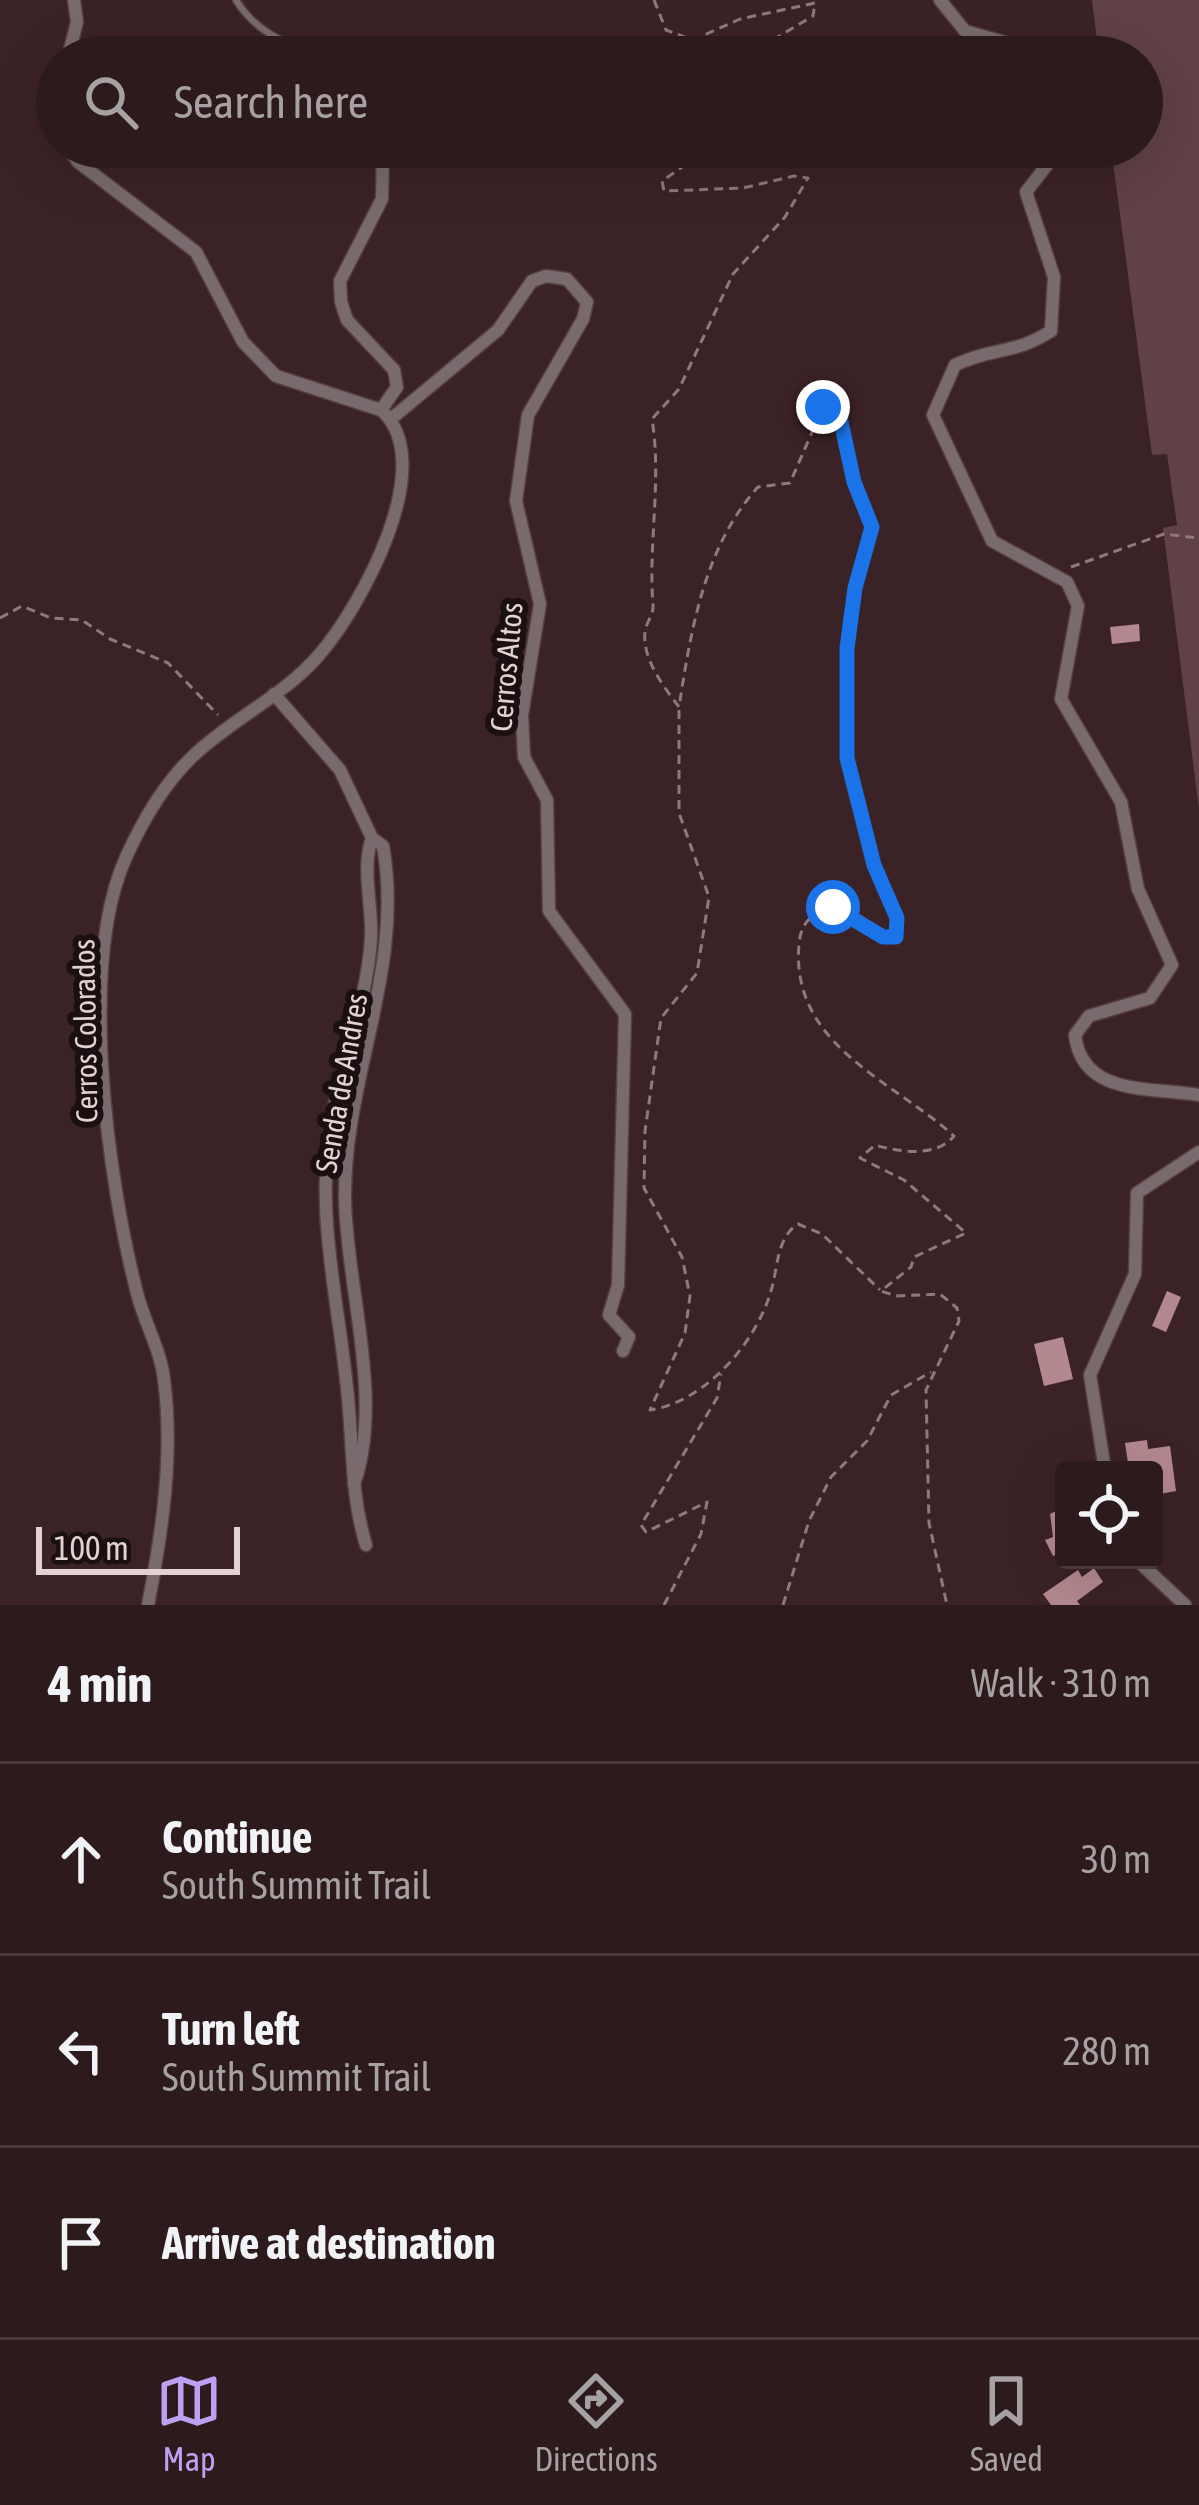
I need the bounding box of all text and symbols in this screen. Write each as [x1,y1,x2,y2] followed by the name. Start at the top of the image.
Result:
[36,36,1163,168] search box
[78,69,144,135] icon: search
[174,76,368,128] text: Search here
[796,380,850,434] route end
[483,601,529,733] street label: Cerros Altos
[806,880,860,934] route start
[66,939,104,1123] street label: Cerros Colorados
[308,991,374,1175] street label: Senda de Andres
[1055,1461,1163,1569] map controls
[1055,1461,1163,1569] button: locate
[36,1521,240,1574] scale bar
[54,1529,129,1567] text: 100 m
[48,1654,152,1713] text: 4 min
[971,1661,1151,1705] text: Walk · 310 m
[162,1811,313,1863] text: Continue
[48,1826,114,1892] icon: ahead
[1081,1837,1151,1881] text: 30 m
[162,1863,431,1907] text: South Summit Trail
[162,2003,300,2055] text: Turn left
[48,2018,114,2084] icon: left
[1063,2029,1151,2073] text: 280 m
[162,2055,431,2099] text: South Summit Trail
[48,2210,114,2276] icon: arrive
[162,2217,496,2269] text: Arrive at destination
[156,2368,222,2478] tab: Map
[534,2368,658,2478] tab: Directions
[970,2368,1043,2478] tab: Saved

